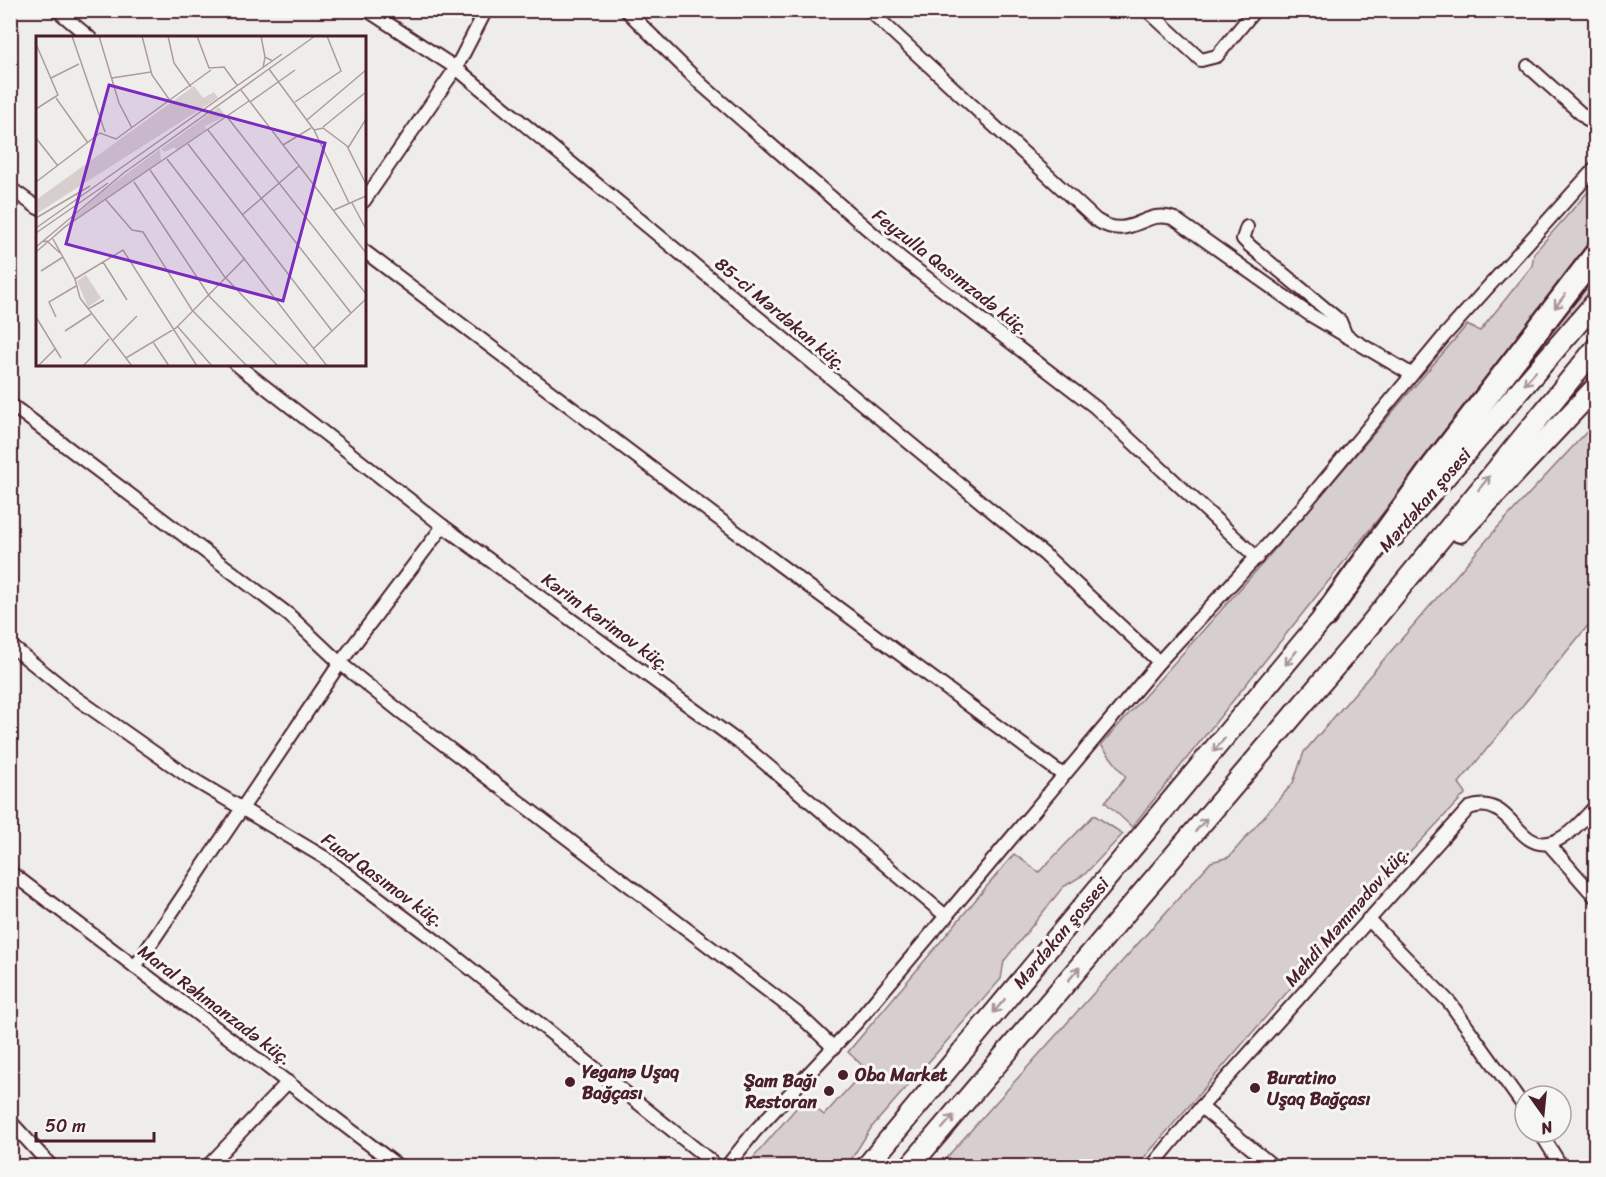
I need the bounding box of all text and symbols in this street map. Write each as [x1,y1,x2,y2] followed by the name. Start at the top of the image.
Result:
[36,36,366,366] inset map
[865,200,1037,344] street label: Feyzulla Qasımzadə küç.
[707,249,855,379] street label: 85-ci Mərdəkan küç.
[1554,292,1566,308] one-way arrow
[1523,370,1537,385] one-way arrow
[1370,440,1480,559] street label: Mərdəkan şosesi
[1478,475,1491,491] one-way arrow
[535,564,677,680] street label: Kərim Kərimov küç.
[1284,650,1298,665] one-way arrow
[1213,737,1226,753] one-way arrow
[1194,817,1207,833] one-way arrow
[314,824,452,936] street label: Fuad Qasımov küç.
[1276,838,1418,994] street label: Mehdi Məmmədov küç.
[1004,869,1118,996] street label: Mərdəkan şossesi
[131,936,299,1074] street label: Maral Rəhmanzadə küç.
[1068,966,1081,982] one-way arrow
[993,998,1006,1014] one-way arrow
[582,1056,679,1109] place label: Yeganə Uşaq Bağçası
[855,1059,948,1091] place label: Oba Market
[1267,1062,1370,1115] place label: Buratino Uşaq Bağçası
[743,1065,817,1118] place label: Şam Bağı Restoran
[836,1068,850,1082] marker: Oba Market
[563,1075,577,1089] marker: Yeganə Uşaq Bağçası
[1248,1081,1262,1095] marker: Buratino Uşaq Bağçası
[822,1084,836,1098] marker: Şam Bağı Restoran
[1513,1084,1573,1144] north arrow
[36,1105,154,1143] scale bar
[45,1110,86,1142] text: 50 m
[1537,1112,1557,1144] text: N
[941,1115,955,1130] one-way arrow

